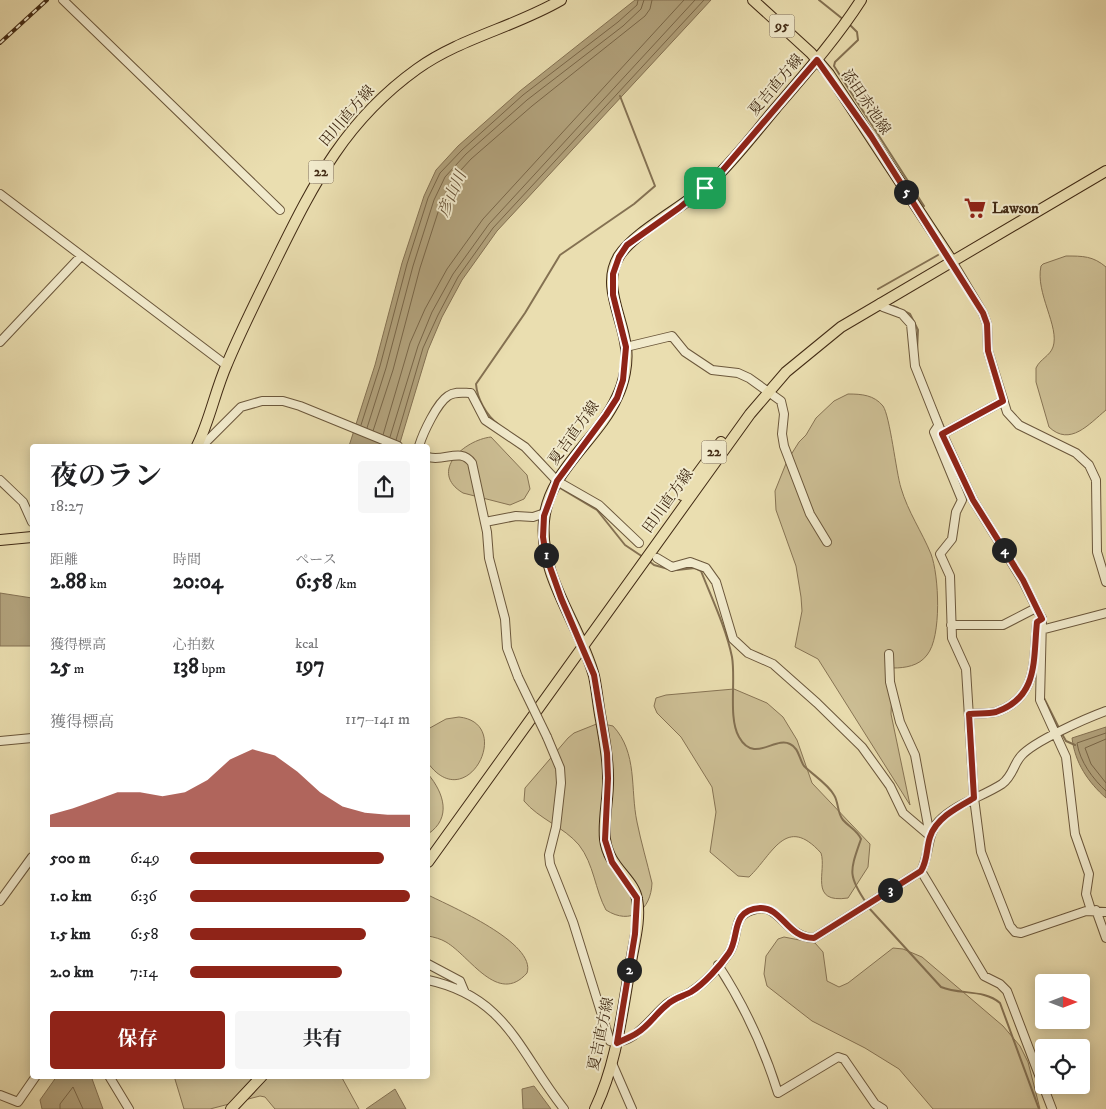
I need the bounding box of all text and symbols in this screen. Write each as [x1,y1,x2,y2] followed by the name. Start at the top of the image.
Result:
[770,15,794,38] road number: 95
[745,50,807,120] street label: 夏吉直方線
[837,66,895,138] street label: 添田赤池線
[315,81,379,151] street label: 田川直方線
[308,160,334,183] road number: 22
[433,166,472,220] water label: 彦山川
[684,167,726,209] pin
[691,174,719,202] icon: arrive
[894,180,918,204] pin: 5
[903,183,910,201] text: 5
[962,195,988,221] supermarket icon: Lawson
[992,199,1039,218] place label: Lawson
[544,397,604,469] street label: 夏吉直方線
[702,441,726,464] road number: 22
[50,459,162,494] text: 夜のラン
[358,461,410,513] button: share
[638,465,698,537] street label: 田川直方線
[50,496,84,516] text: 18:27
[992,538,1016,562] pin: 4
[1000,541,1009,559] text: 4
[534,542,558,568] pin: 1
[544,546,549,564] text: 1
[50,551,78,569] text: 距離
[173,551,201,569] text: 時間
[295,551,337,569] text: ペース
[50,569,87,595] text: 2.88
[173,569,223,595] text: 20:04
[295,569,333,595] text: 6:58
[87,575,107,593] text: km
[333,575,357,593] text: /km
[295,635,318,653] text: kcal
[50,636,106,654] text: 獲得標高
[173,636,215,654] text: 心拍数
[295,653,325,679] text: 197
[50,654,71,680] text: 25
[173,654,199,680] text: 138
[71,660,84,678] text: m
[199,660,226,678] text: bpm
[345,709,410,729] text: 117–141 m
[50,712,114,732] text: 獲得標高
[50,848,91,868] text: 500 m
[130,848,160,868] text: 6:49
[878,878,902,902] pin: 3
[888,881,893,899] text: 3
[50,886,92,906] text: 1.0 km
[130,886,157,906] text: 6:36
[50,924,91,944] text: 1.5 km
[130,924,158,944] text: 6:58
[616,958,642,982] pin: 2
[626,961,633,979] text: 2
[50,962,94,982] text: 2.0 km
[130,962,158,982] text: 7:14
[1035,974,1090,1029] north arrow
[1035,974,1090,1094] map controls
[584,995,618,1073] street label: 夏吉直方線
[50,1011,225,1069] button: 保存
[235,1011,410,1069] button: 共有
[1035,1039,1090,1094] button: locate

